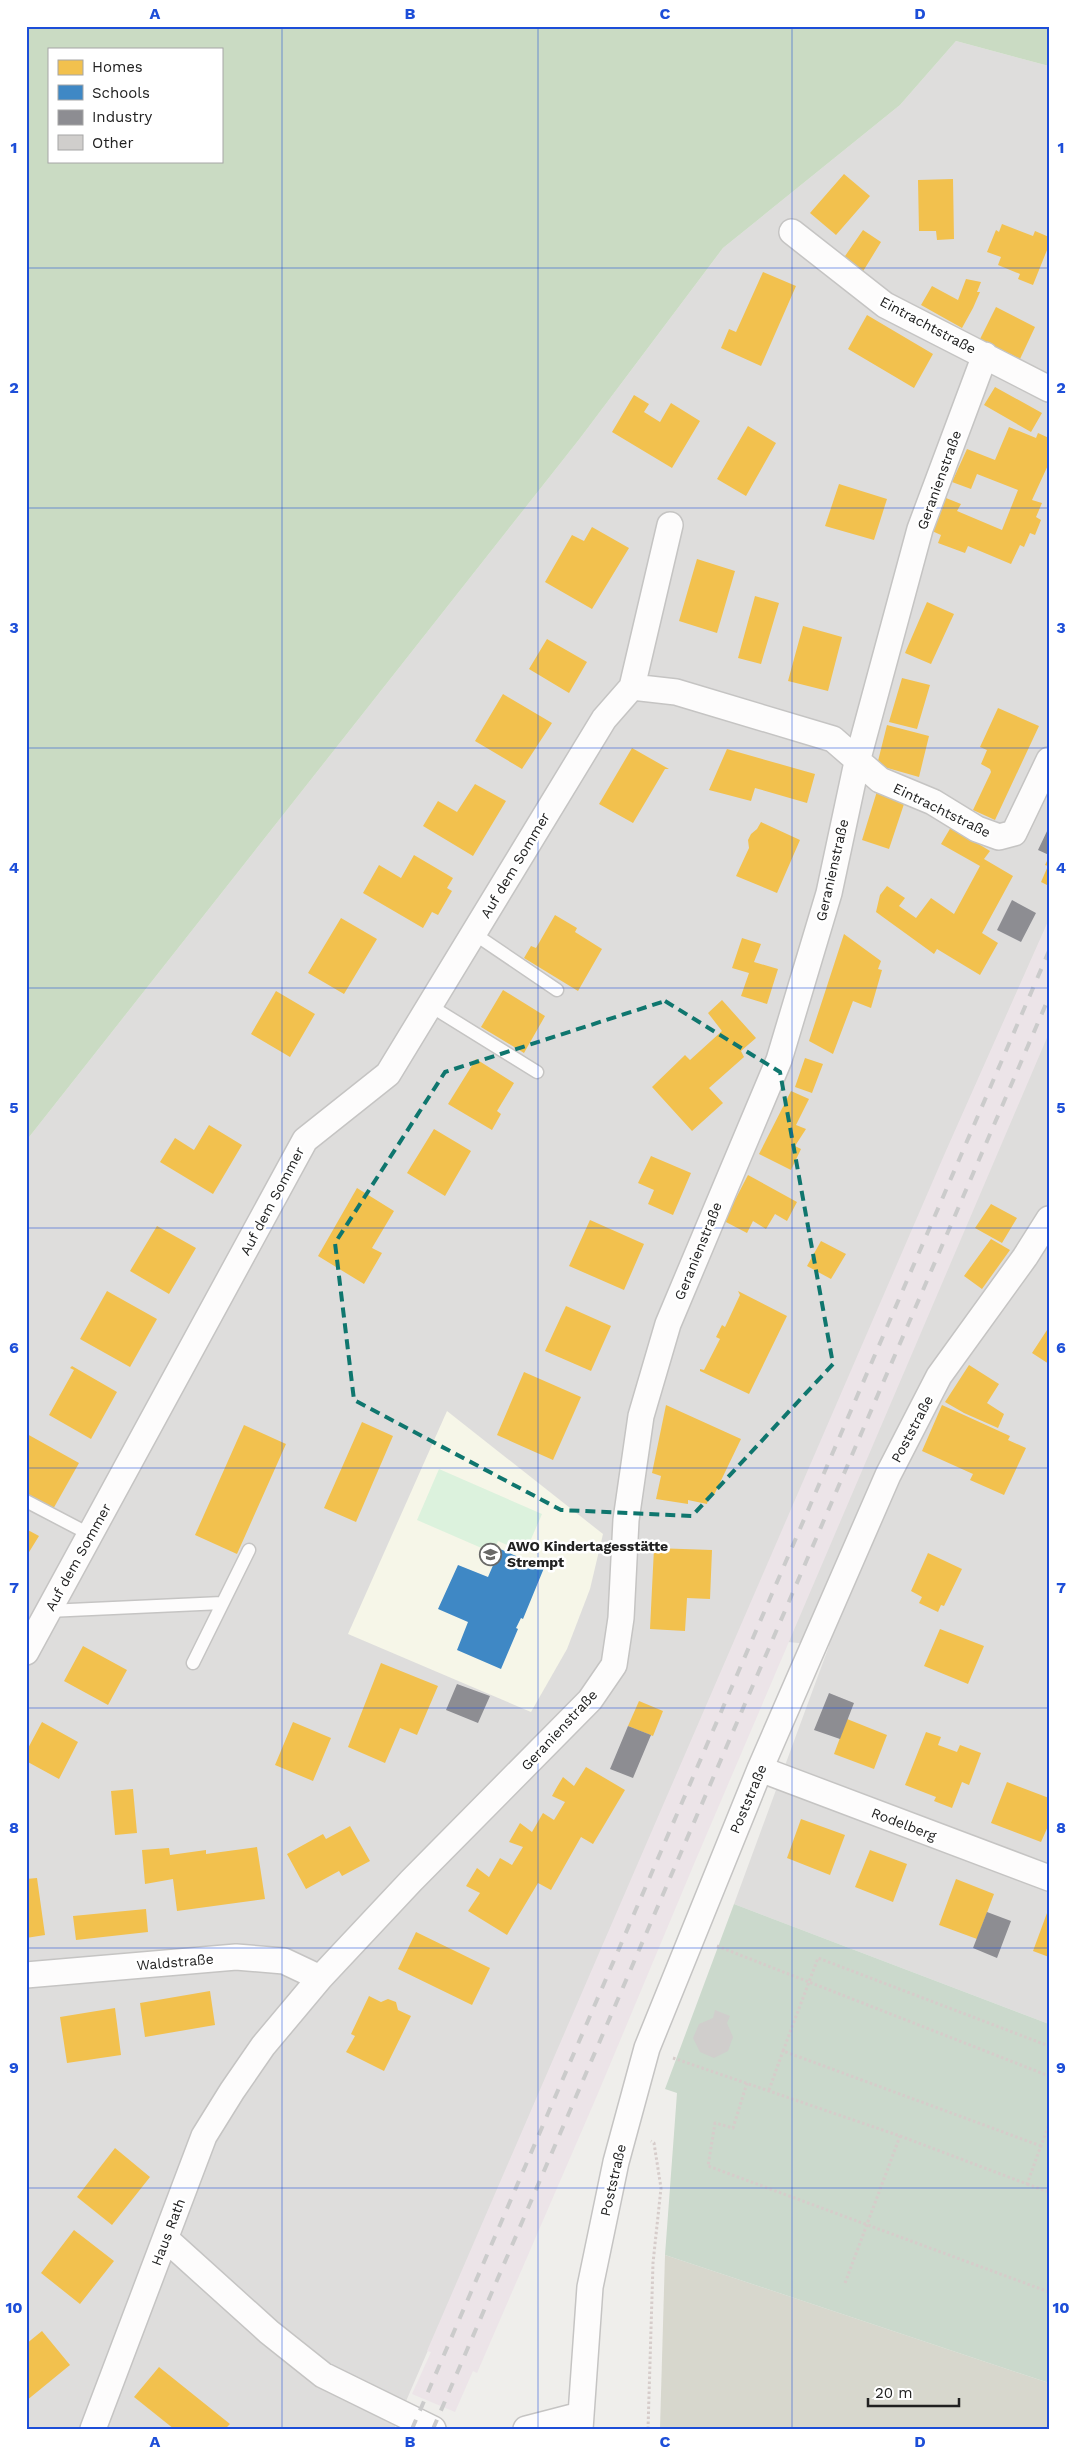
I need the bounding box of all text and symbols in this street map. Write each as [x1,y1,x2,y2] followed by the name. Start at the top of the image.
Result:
[150,4,161,23] text: A
[405,4,416,23] text: B
[660,4,671,23] text: C
[914,4,926,23] text: D
[48,48,222,162] legend
[92,58,143,76] text: Homes
[92,84,150,102] text: Schools
[92,108,153,126] text: Industry
[92,134,134,152] text: Other
[11,138,17,157] text: 1
[1058,138,1064,157] text: 1
[877,293,979,357] street label: Eintrachtstraße
[9,378,19,397] text: 2
[1056,378,1066,397] text: 2
[914,428,964,532] street label: Geranienstraße
[9,618,19,637] text: 3
[1056,618,1066,637] text: 3
[891,780,993,840] street label: Eintrachtstraße
[477,809,553,921] street label: Auf dem Sommer
[812,817,852,923] street label: Geranienstraße
[9,858,19,877] text: 4
[1056,858,1066,877] text: 4
[9,1098,19,1117] text: 5
[1056,1098,1066,1117] text: 5
[237,1144,307,1258] street label: Auf dem Sommer
[671,1200,725,1302] street label: Geranienstraße
[9,1338,19,1357] text: 6
[1056,1338,1066,1357] text: 6
[888,1393,936,1465] street label: Poststraße
[42,1500,114,1613] street label: Auf dem Sommer
[507,1538,668,1570] place label: AWO Kindertagesstätte Strempt
[479,1542,503,1566] school or university icon: AWO Kindertagesstätte Strempt
[9,1578,19,1597] text: 7
[1056,1578,1066,1597] text: 7
[518,1686,600,1774] street label: Geranienstraße
[726,1762,770,1836] street label: Poststraße
[869,1804,939,1844] street label: Rodelberg
[9,1818,19,1837] text: 8
[1056,1818,1066,1837] text: 8
[136,1951,214,1973] street label: Waldstraße
[9,2058,19,2077] text: 9
[1056,2058,1066,2077] text: 9
[597,2142,629,2218] street label: Poststraße
[148,2196,188,2268] street label: Haus Rath
[5,2298,23,2317] text: 10
[1052,2298,1070,2317] text: 10
[868,2375,959,2407] scale bar
[875,2384,913,2402] text: 20 m
[150,2432,161,2451] text: A
[405,2432,416,2451] text: B
[660,2432,671,2451] text: C
[914,2432,926,2451] text: D

